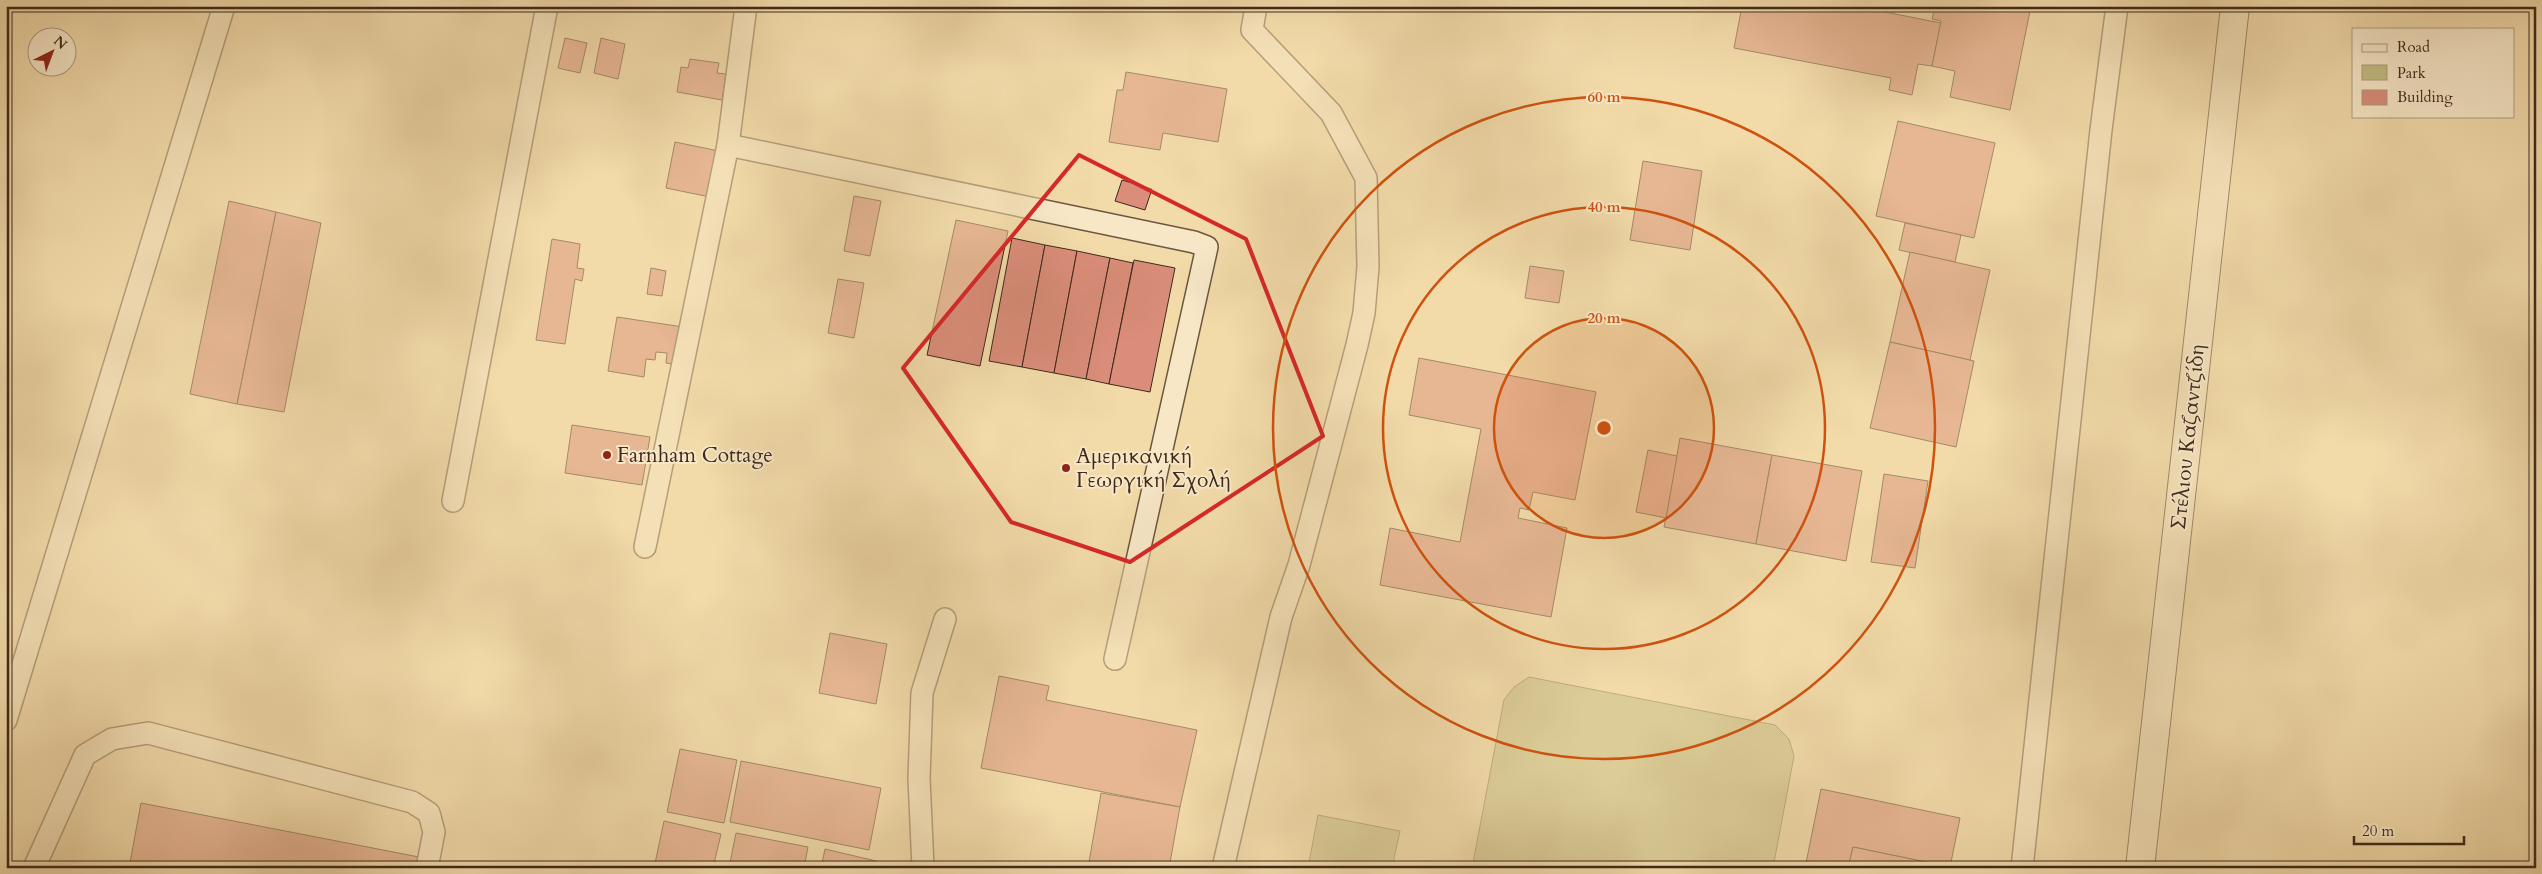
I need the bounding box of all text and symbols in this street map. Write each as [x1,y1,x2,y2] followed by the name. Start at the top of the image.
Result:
[28,28,78,78] north arrow
[2352,28,2514,118] legend
[49,32,71,54] text: N
[2397,37,2430,57] text: Road
[2397,63,2426,83] text: Park
[1587,87,1621,107] text: 60 m
[2397,87,2453,107] text: Building
[1587,197,1621,217] text: 40 m
[1587,308,1621,328] text: 20 m
[2164,343,2212,531] street label: Στέλιου Καζαντζίδη
[1595,419,1613,437] centre of rings
[617,441,773,470] place label: Farnham Cottage
[1076,442,1231,495] place label: Αμερικανική Γεωργική Σχολή
[601,449,613,461] marker: Farnham Cottage
[1060,462,1072,474] marker: Αμερικανική Γεωργική Σχολή
[2354,814,2464,846] scale bar
[2362,821,2394,841] text: 20 m

